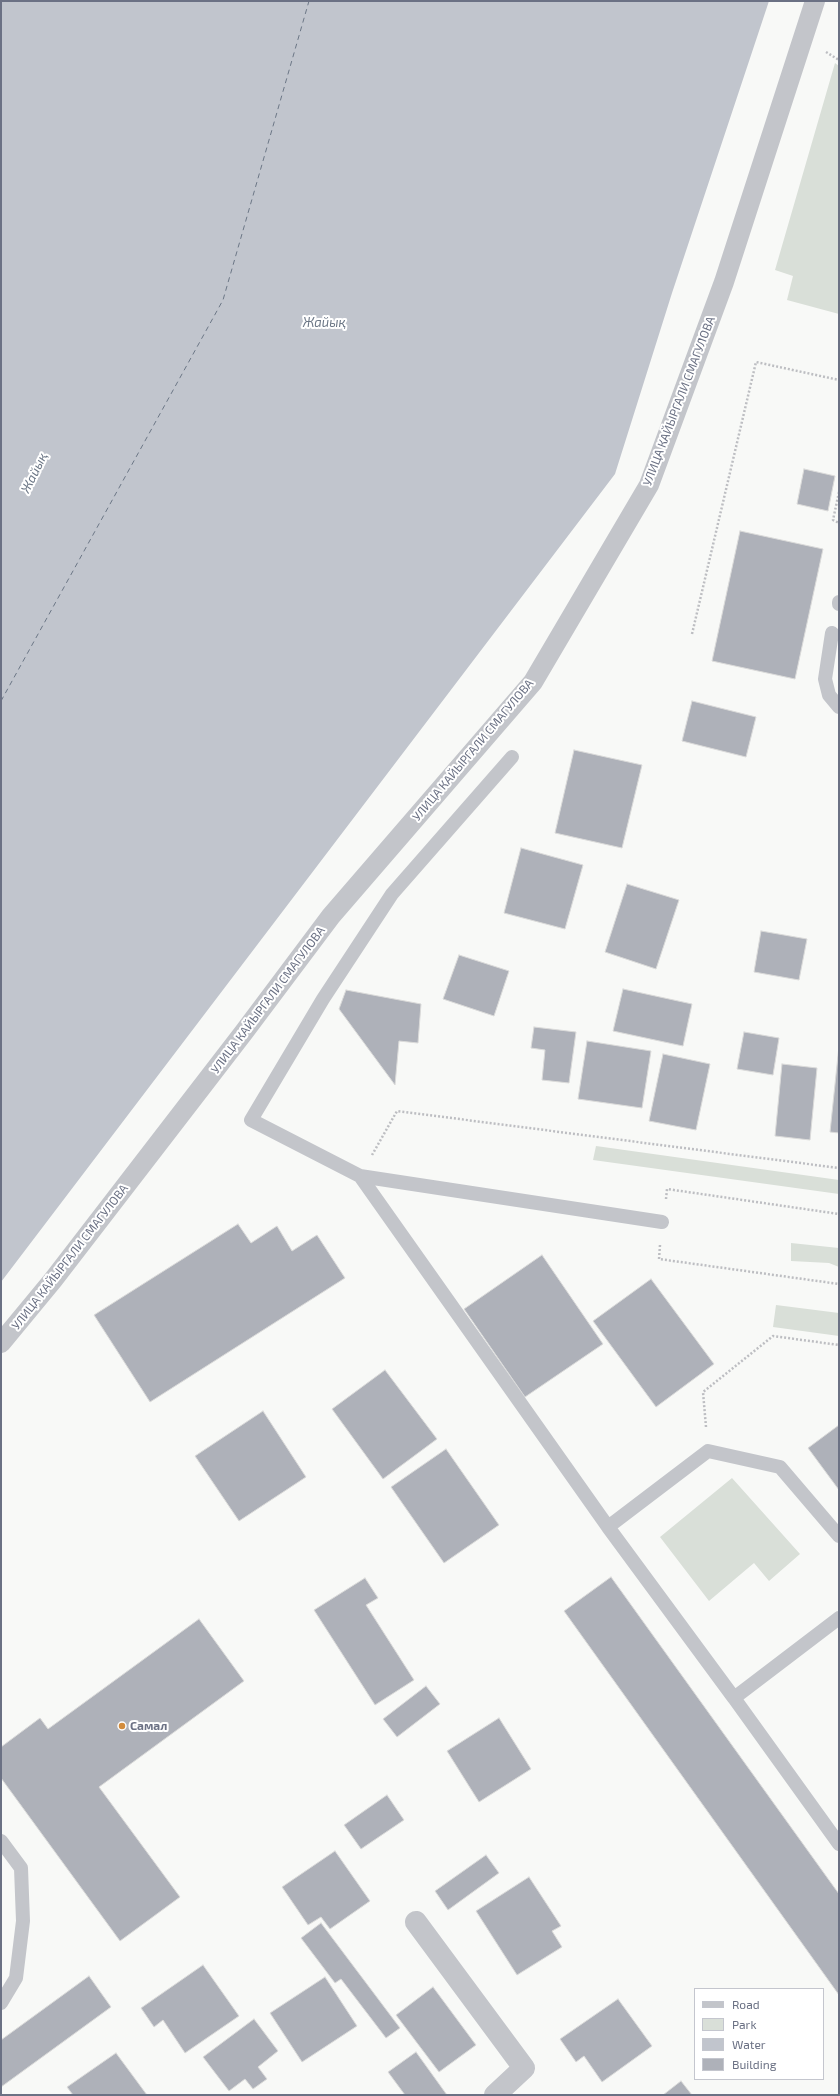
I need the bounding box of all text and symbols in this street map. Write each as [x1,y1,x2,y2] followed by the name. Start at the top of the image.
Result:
[640,314,718,488] street label: УЛИЦА КАЙЫРГАЛИ СМАГУЛОВА
[303,315,345,331] water label: Жайық
[18,450,50,496] water label: Жайық
[409,676,537,824] street label: УЛИЦА КАЙЫРГАЛИ СМАГУЛОВА
[208,924,328,1076] street label: УЛИЦА КАЙЫРГАЛИ СМАГУЛОВА
[9,1181,131,1333] street label: УЛИЦА КАЙЫРГАЛИ СМАГУЛОВА
[130,1719,167,1733] place label: Самал
[117,1721,127,1731] marker: Самал
[694,1988,824,2080] legend
[732,1997,760,2011] text: Road
[732,2017,757,2031] text: Park
[732,2037,766,2051] text: Water
[732,2057,776,2071] text: Building

